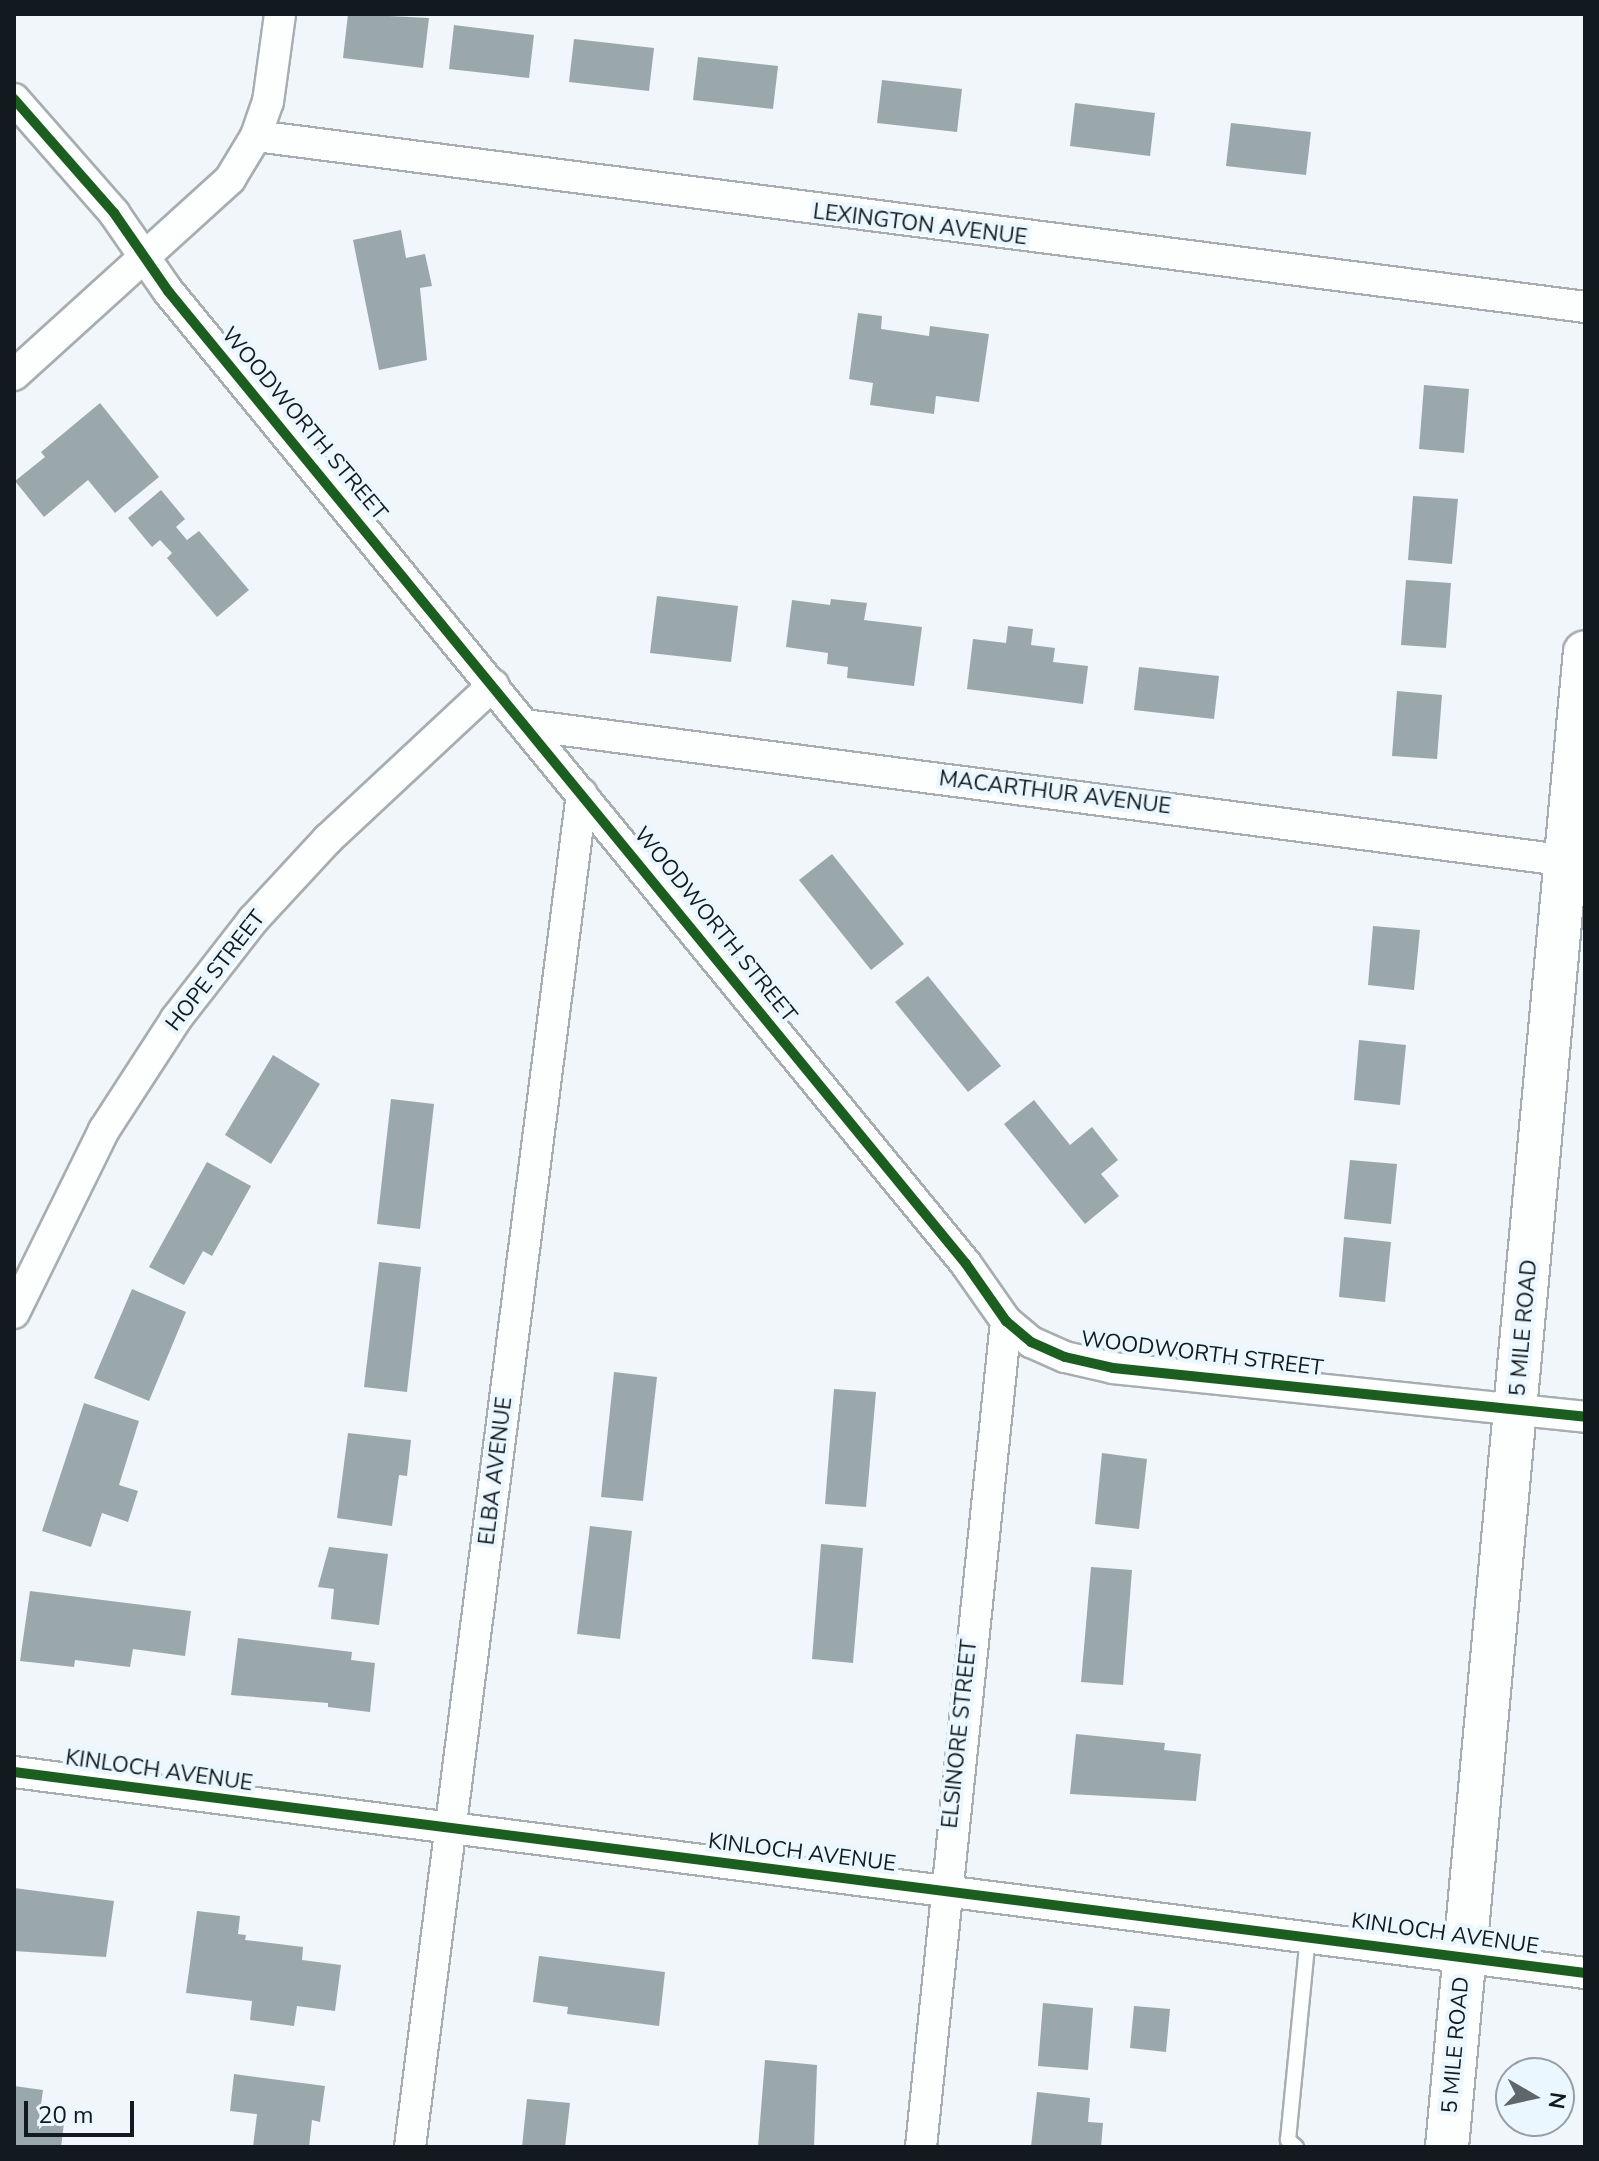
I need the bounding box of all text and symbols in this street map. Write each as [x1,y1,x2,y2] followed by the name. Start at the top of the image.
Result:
[811,199,1029,251] street label: LEXINGTON AVENUE
[215,322,393,526] street label: WOODWORTH STREET
[937,766,1173,820] street label: MACARTHUR AVENUE
[628,822,802,1028] street label: WOODWORTH STREET
[161,905,271,1037] street label: HOPE STREET
[1505,1258,1543,1398] street label: 5 MILE ROAD
[1079,1326,1325,1382] street label: WOODWORTH STREET
[474,1395,518,1547] street label: ELBA AVENUE
[937,1638,983,1830] street label: ELSINORE STREET
[64,1745,254,1797] street label: KINLOCH AVENUE
[707,1828,897,1878] street label: KINLOCH AVENUE
[1350,1908,1540,1960] street label: KINLOCH AVENUE
[1437,1975,1475,2115] street label: 5 MILE ROAD
[1495,2057,1575,2137] north arrow
[28,2085,138,2135] scale bar
[1541,2090,1573,2111] text: N
[38,2099,94,2131] text: 20 m

